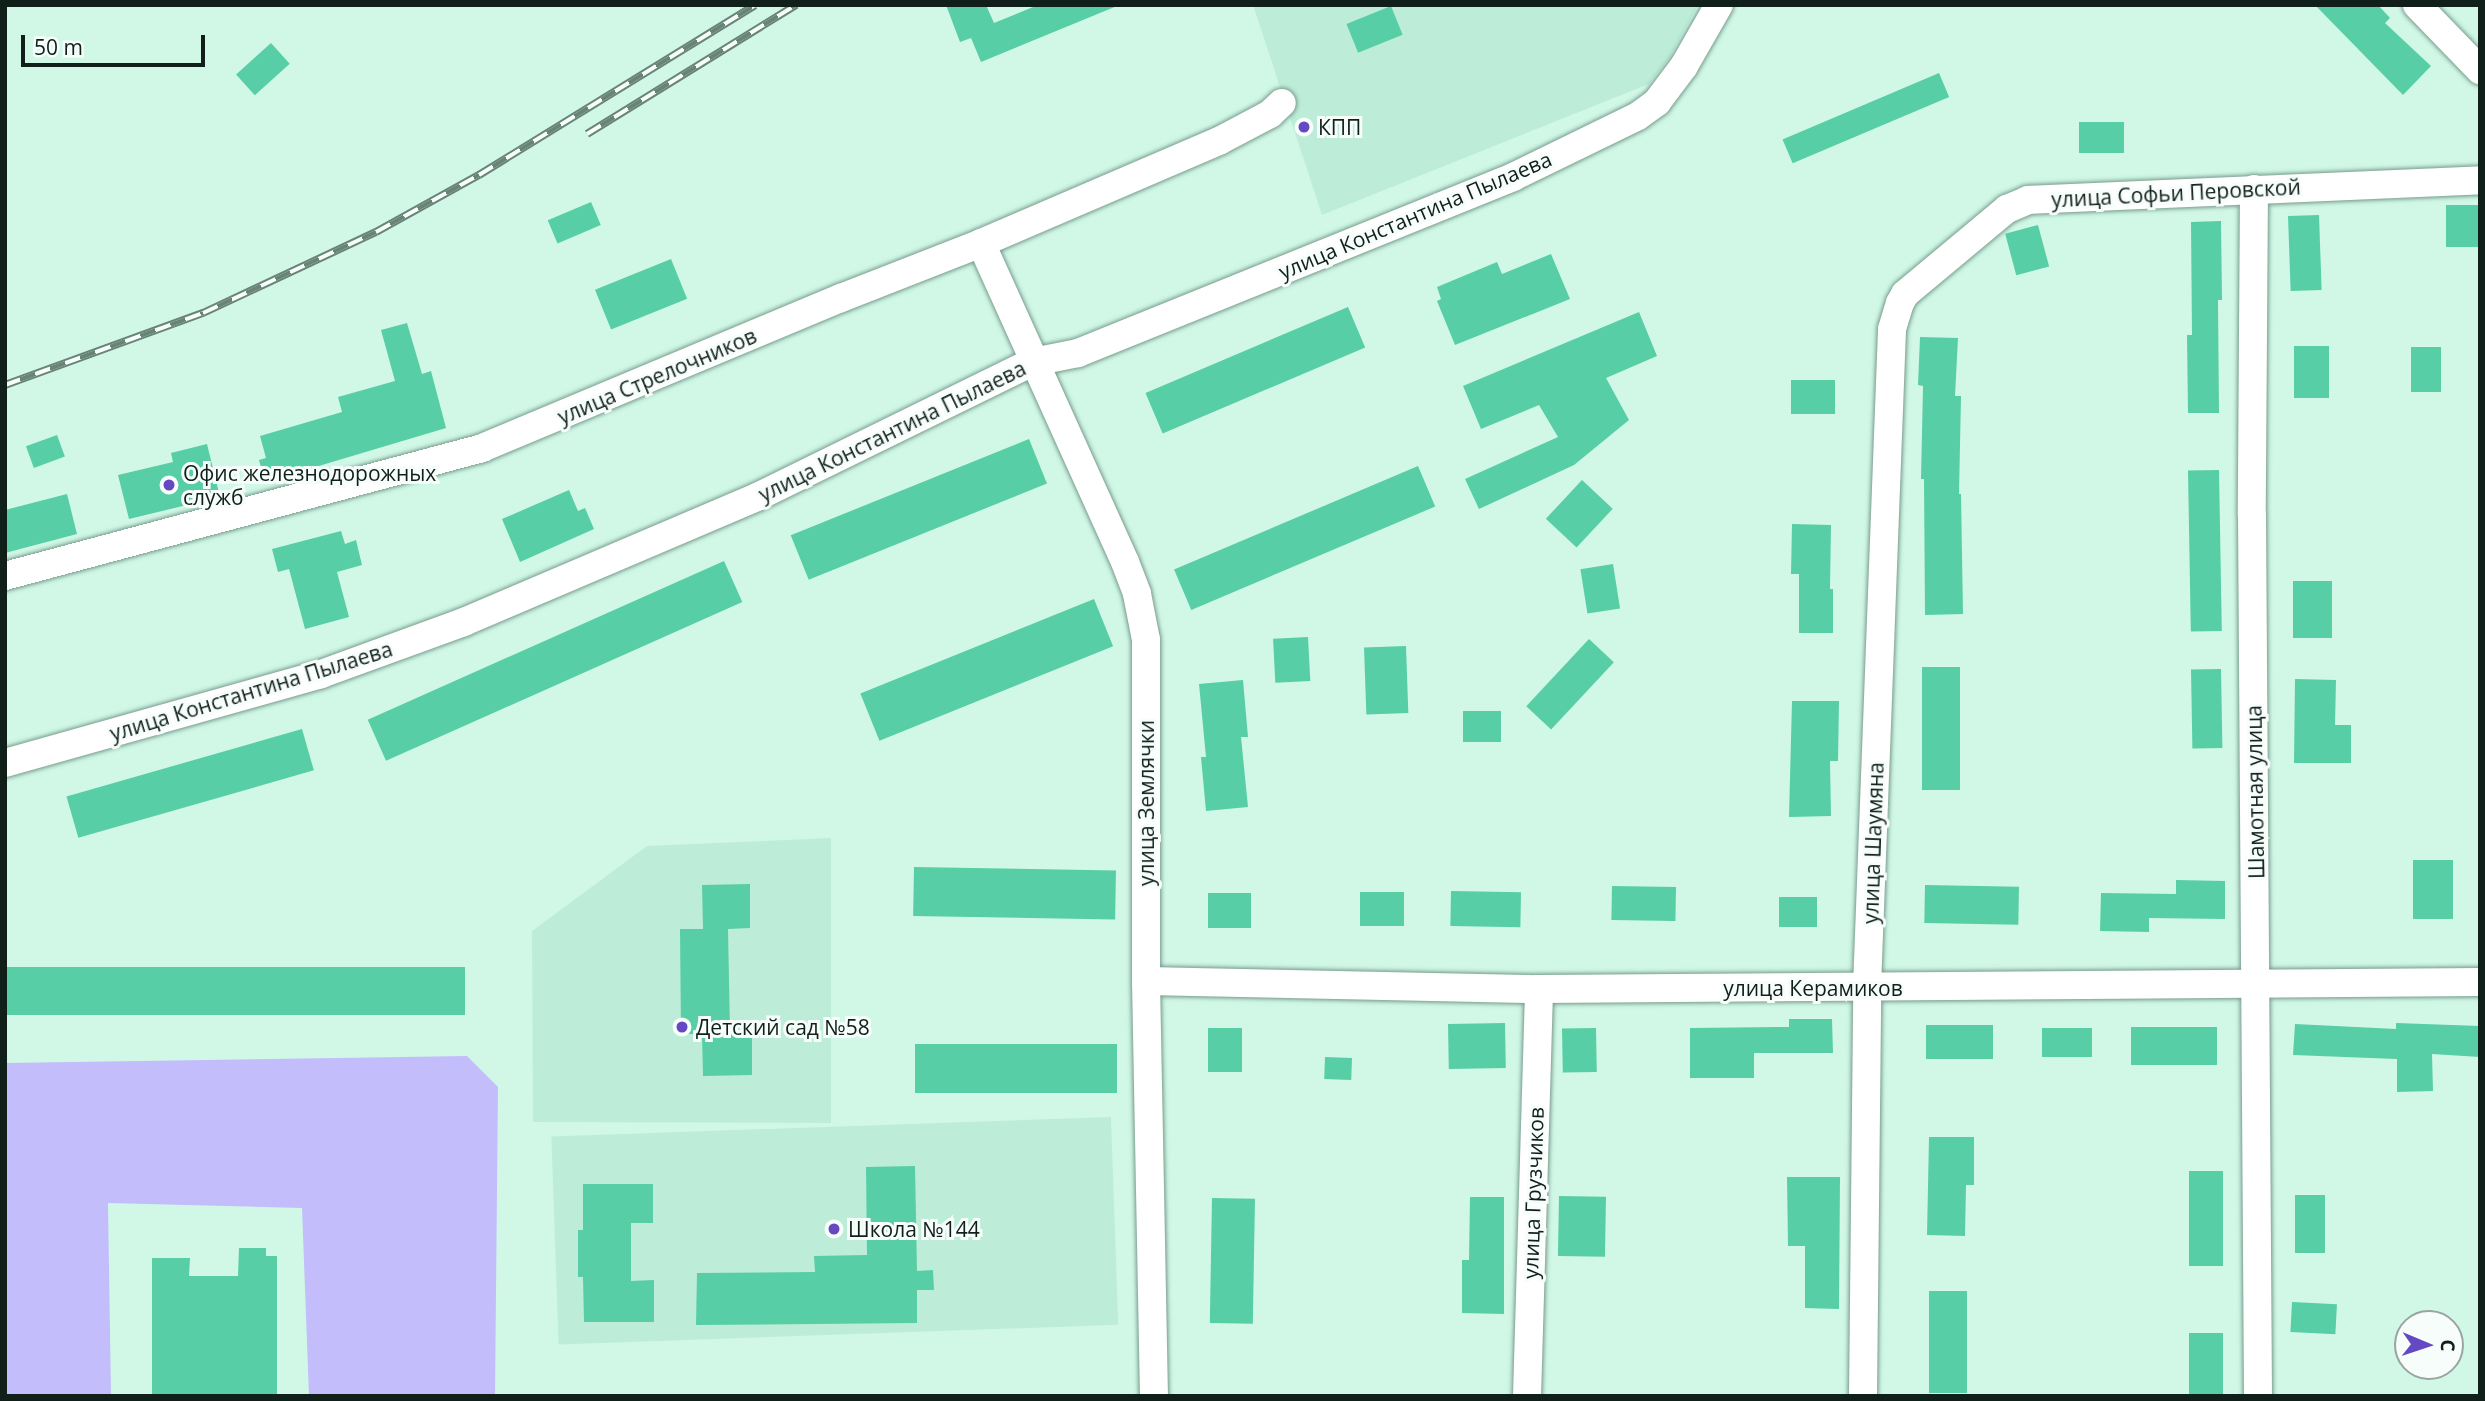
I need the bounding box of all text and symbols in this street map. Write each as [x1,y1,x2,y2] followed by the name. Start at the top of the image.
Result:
[24,21,208,65] scale bar
[34,33,83,61] text: 50 m
[1318,114,1361,140] place label: КПП
[1296,119,1312,135] marker: КПП
[1275,146,1555,284] street label: улица Константина Пылаева
[2051,174,2301,212] street label: улица Софьи Перовской
[554,323,760,429] street label: улица Стрелочников
[754,355,1030,507] street label: улица Константина Пылаева
[183,460,436,510] place label: Офис железнодорожных служб
[161,477,177,493] marker: Офис железнодорожных служб
[107,636,395,746] street label: улица Константина Пылаева
[2241,705,2269,879] street label: Шамотная улица
[1133,720,1159,886] street label: улица Землячки
[1858,762,1888,924] street label: улица Шаумяна
[1723,975,1903,1001] street label: улица Керамиков
[696,1014,870,1040] place label: Детский сад №58
[674,1019,690,1035] marker: Детский сад №58
[1517,1106,1549,1280] street label: улица Грузчиков
[848,1216,980,1242] place label: Школа №144
[826,1221,842,1237] marker: Школа №144
[2394,1310,2464,1380] north arrow
[2435,1339,2461,1352] text: С

